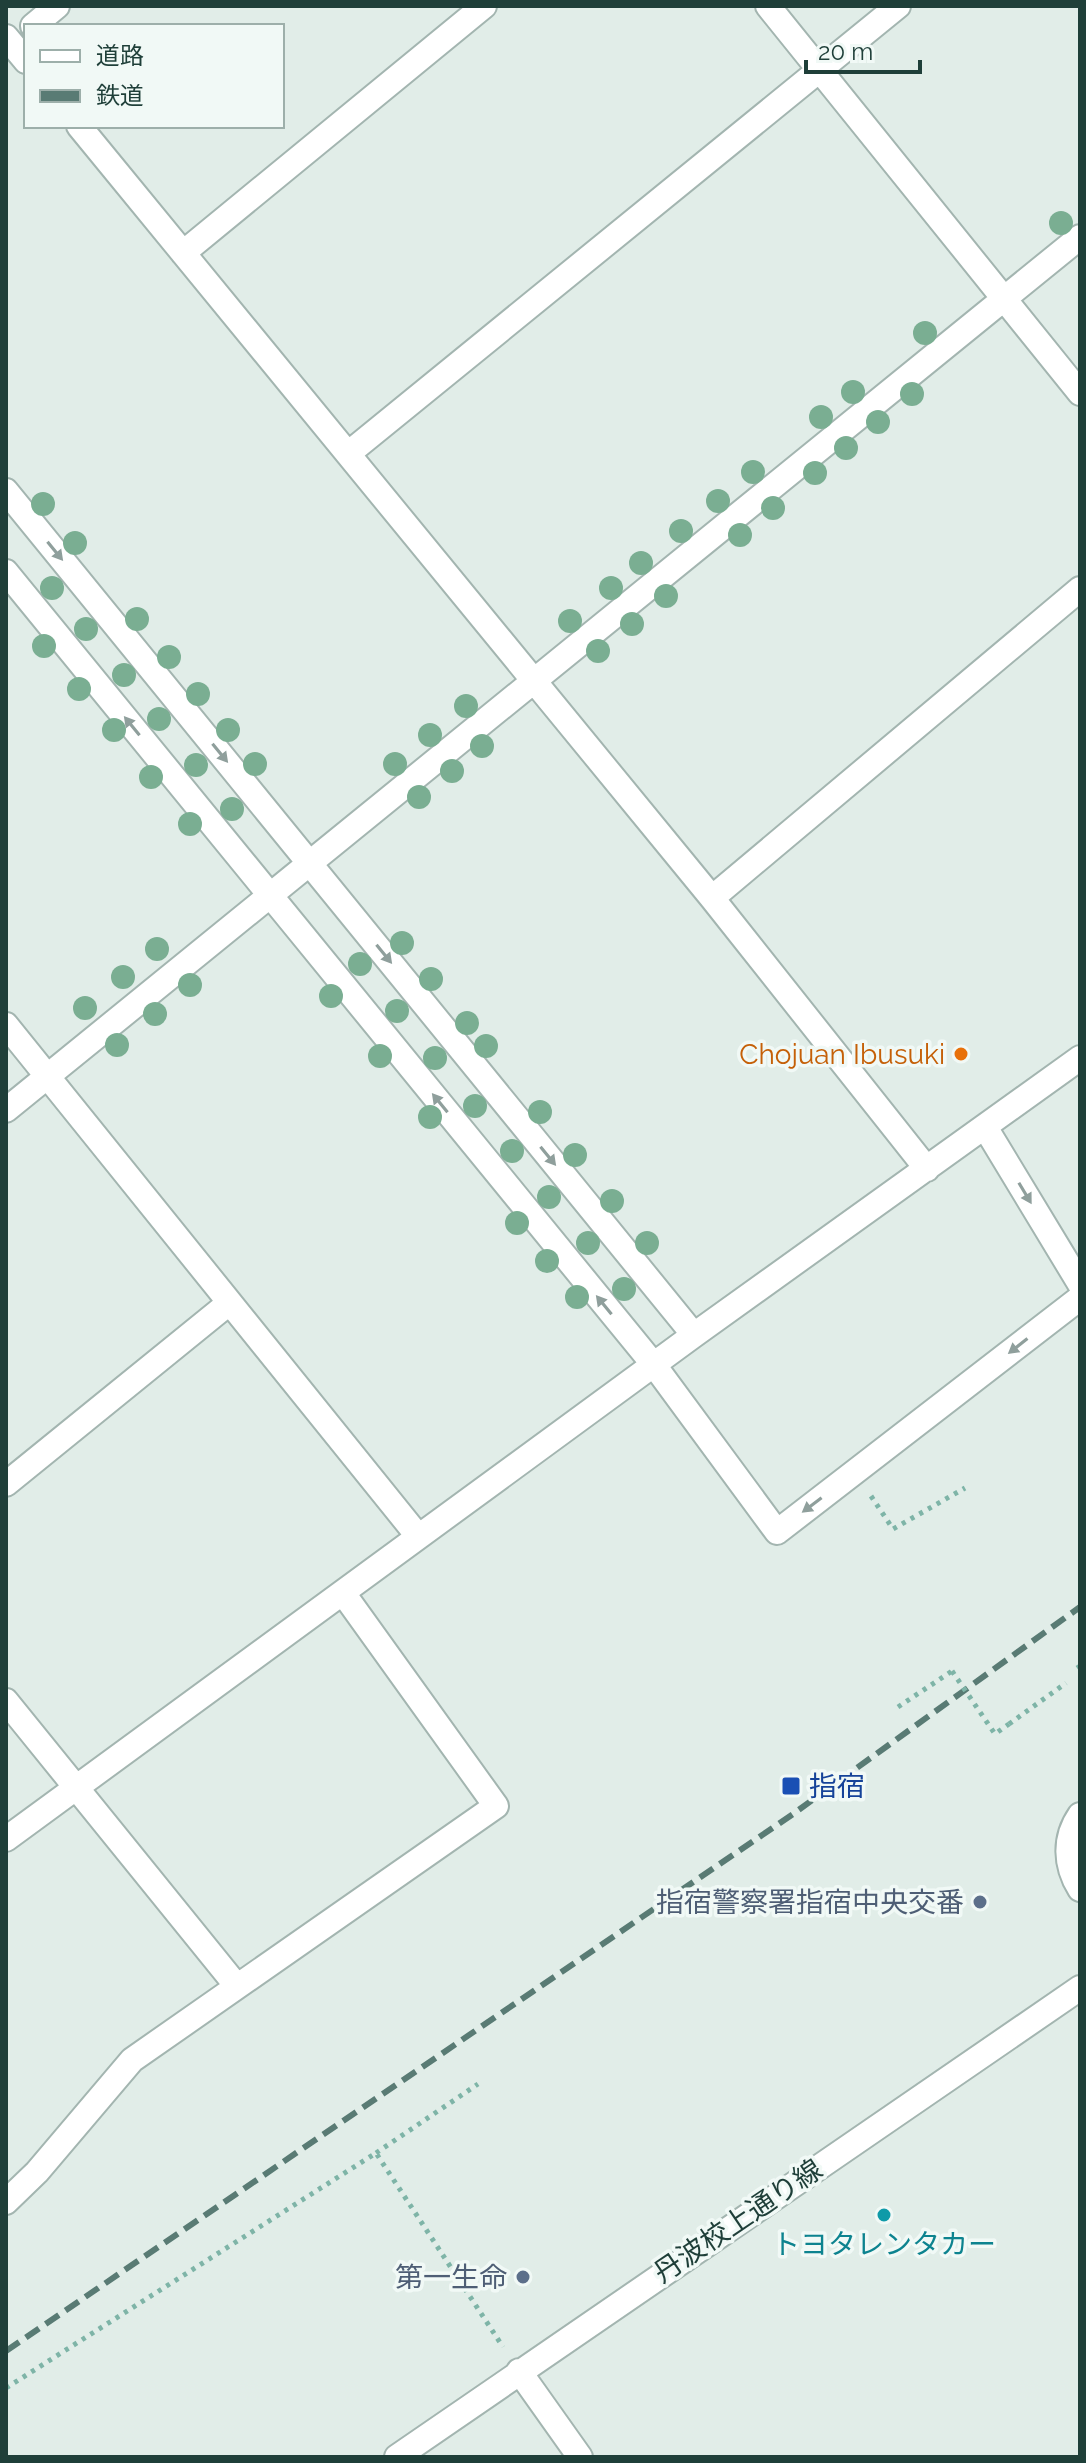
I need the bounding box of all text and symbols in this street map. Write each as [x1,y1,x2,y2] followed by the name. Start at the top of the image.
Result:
[24,24,284,128] legend
[806,24,920,74] scale bar
[818,37,873,66] text: 20 m
[96,41,144,70] text: 道路
[96,81,144,110] text: 鉄道
[46,541,63,561] one-way arrow
[124,716,141,736] one-way arrow
[211,743,228,763] one-way arrow
[375,944,392,964] one-way arrow
[739,1038,945,1071] place label: Chojuan Ibusuki
[952,1045,970,1063] marker: Chojuan Ibusuki
[432,1093,449,1113] one-way arrow
[539,1146,556,1166] one-way arrow
[1018,1182,1032,1204] one-way arrow
[596,1294,613,1315] one-way arrow
[1008,1338,1028,1354] one-way arrow
[802,1496,822,1512] one-way arrow
[809,1770,865,1803] place label: 指宿
[780,1775,802,1797] marker: 指宿
[656,1886,964,1919] place label: 指宿警察署指宿中央交番
[971,1893,989,1911] marker: 指宿警察署指宿中央交番
[648,2153,828,2289] street label: 丹波校上通り線
[875,2206,893,2224] marker: トヨタレンタカー
[772,2228,996,2261] place label: トヨタレンタカー
[395,2261,507,2294] place label: 第一生命
[514,2268,532,2286] marker: 第一生命

